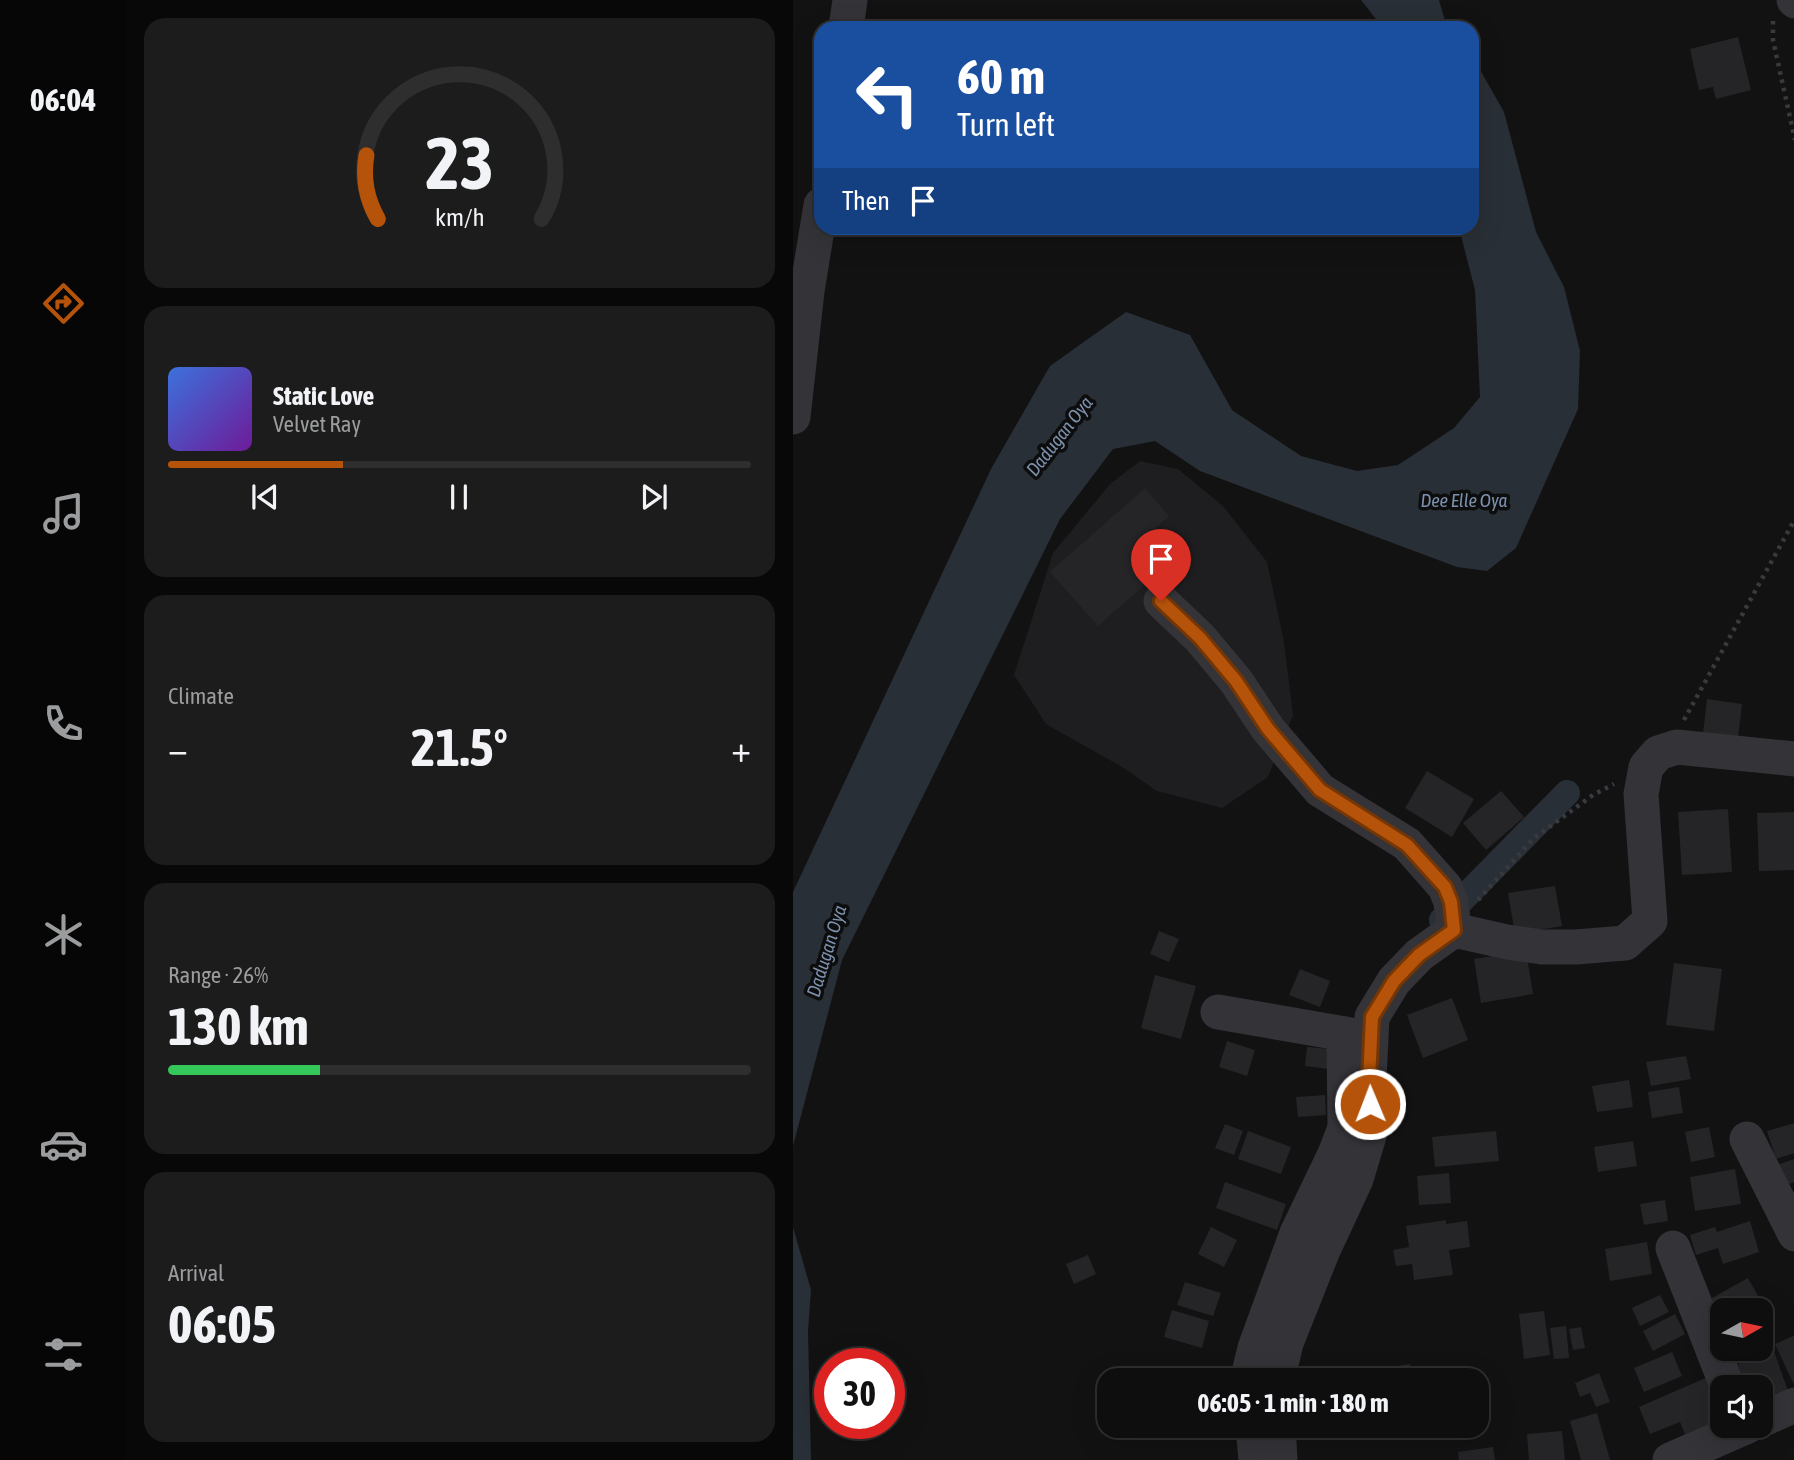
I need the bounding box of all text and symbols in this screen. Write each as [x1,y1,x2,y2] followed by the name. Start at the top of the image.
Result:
[957,48,1045,104] text: 60 m
[842,49,933,140] icon: left
[30,81,96,118] text: 06:04
[957,106,1055,143] text: Turn left
[425,122,494,205] text: 23
[904,182,942,220] icon: arrive
[842,186,890,216] text: Then
[435,203,484,231] text: km/h
[39,279,88,328] icon: directions
[273,381,374,411] text: Static Love
[1021,392,1097,480] water label: Dadugan Oya
[273,411,361,437] text: Velvet Ray
[246,478,284,516] icon: previous
[440,478,478,516] icon: pause
[635,478,673,516] icon: next
[39,489,88,538] icon: music
[1421,489,1508,511] water label: Dee Elle Oya
[1131,529,1191,601] pin
[1142,540,1180,578] icon: arrive
[168,683,234,709] text: Climate
[39,699,88,748] icon: phone
[411,717,508,777] text: 21.5°
[168,727,188,770] text: −
[731,727,751,770] text: +
[802,902,850,999] water label: Dadugan Oya
[39,910,88,959] icon: climate
[168,962,268,988] text: Range · 26%
[168,996,309,1056] text: 130 km
[1333,1067,1407,1141] position arrow
[39,1120,88,1169] icon: car
[168,1260,224,1286] text: Arrival
[168,1294,276,1354] text: 06:05
[1710,1298,1773,1362] north arrow
[1710,1298,1773,1438] map controls
[39,1330,88,1379] icon: filters
[814,1348,905,1439] speed limit sign: 30
[1710,1375,1773,1438] button: sound
[1197,1388,1389,1418] text: 06:05 · 1 min · 180 m

